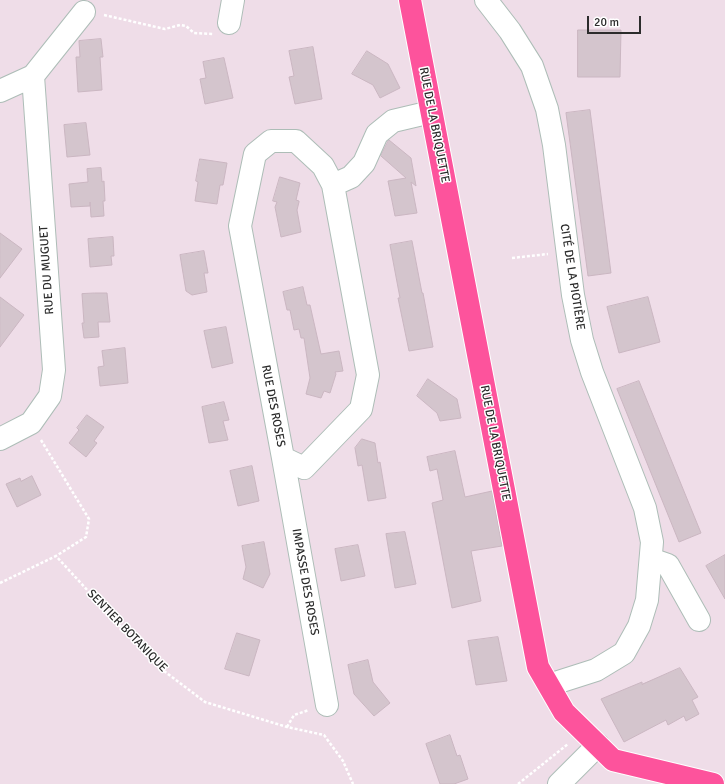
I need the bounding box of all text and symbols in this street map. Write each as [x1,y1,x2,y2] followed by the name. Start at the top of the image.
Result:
[589,8,643,34] scale bar
[594,15,619,30] text: 20 m
[416,66,452,184] street label: RUE DE LA BRIQUETTE
[556,223,588,331] street label: CITÉ DE LA PIOTIÈRE
[37,225,57,315] street label: RUE DU MUGUET
[258,364,288,448] street label: RUE DES ROSES
[477,384,513,502] street label: RUE DE LA BRIQUETTE
[289,527,321,637] street label: IMPASSE DES ROSES
[84,587,170,675] street label: SENTIER BOTANIQUE

